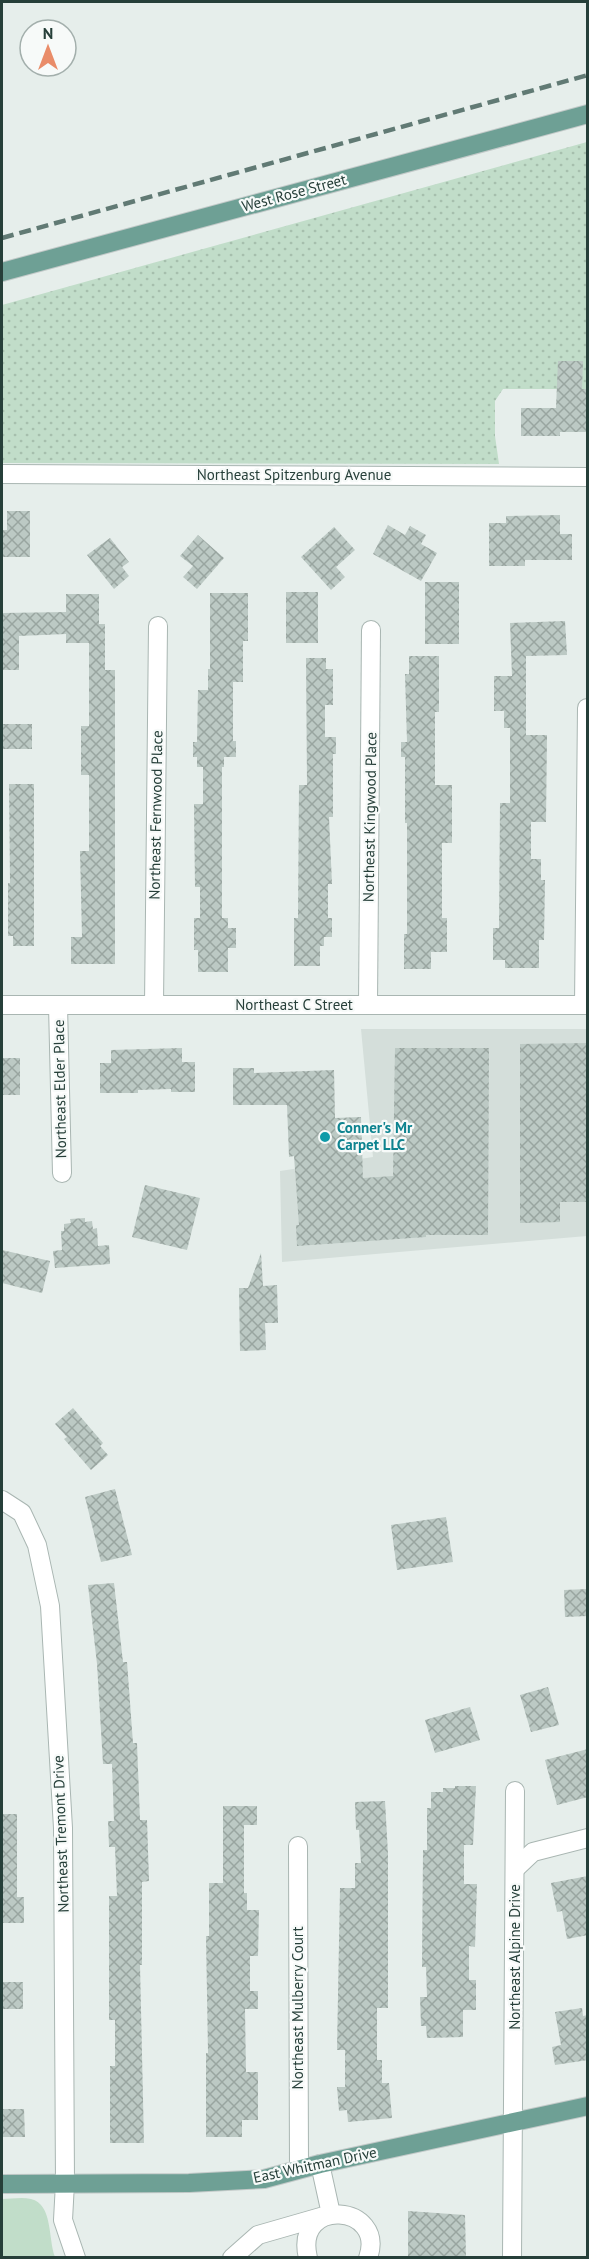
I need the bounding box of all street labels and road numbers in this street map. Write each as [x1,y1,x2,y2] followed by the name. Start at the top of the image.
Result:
[240,169,348,216] street label: West Rose Street
[197,465,391,484] street label: Northeast Spitzenburg Avenue
[145,730,166,900] street label: Northeast Fernwood Place
[359,732,380,902] street label: Northeast Kingwood Place
[235,995,353,1014] street label: Northeast C Street
[49,1019,70,1159] street label: Northeast Elder Place
[48,1755,73,1913] street label: Northeast Tremont Drive
[505,1884,524,2030] street label: Northeast Alpine Drive
[288,1927,307,2089] street label: Northeast Mulberry Court
[251,2142,378,2187] street label: East Whitman Drive

